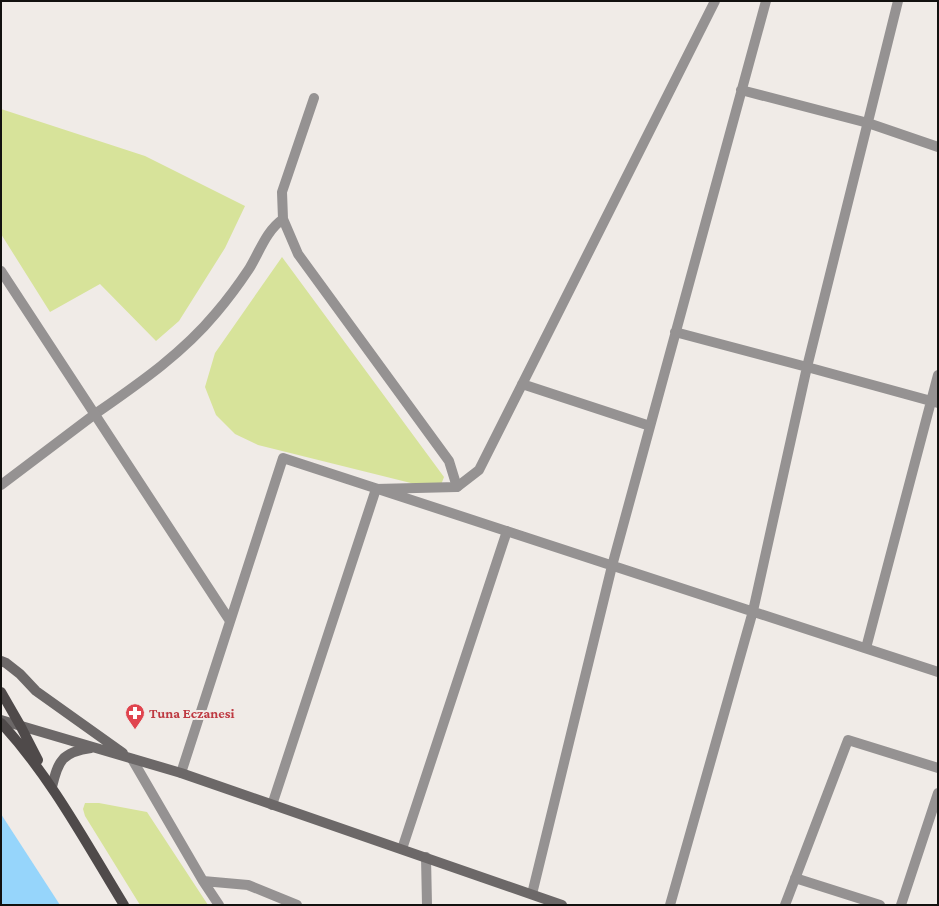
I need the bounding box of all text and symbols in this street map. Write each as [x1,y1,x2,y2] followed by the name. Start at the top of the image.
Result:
[124,702,146,730] pharmacy icon: Tuna Eczanesi
[149,705,235,721] place label: Tuna Eczanesi

